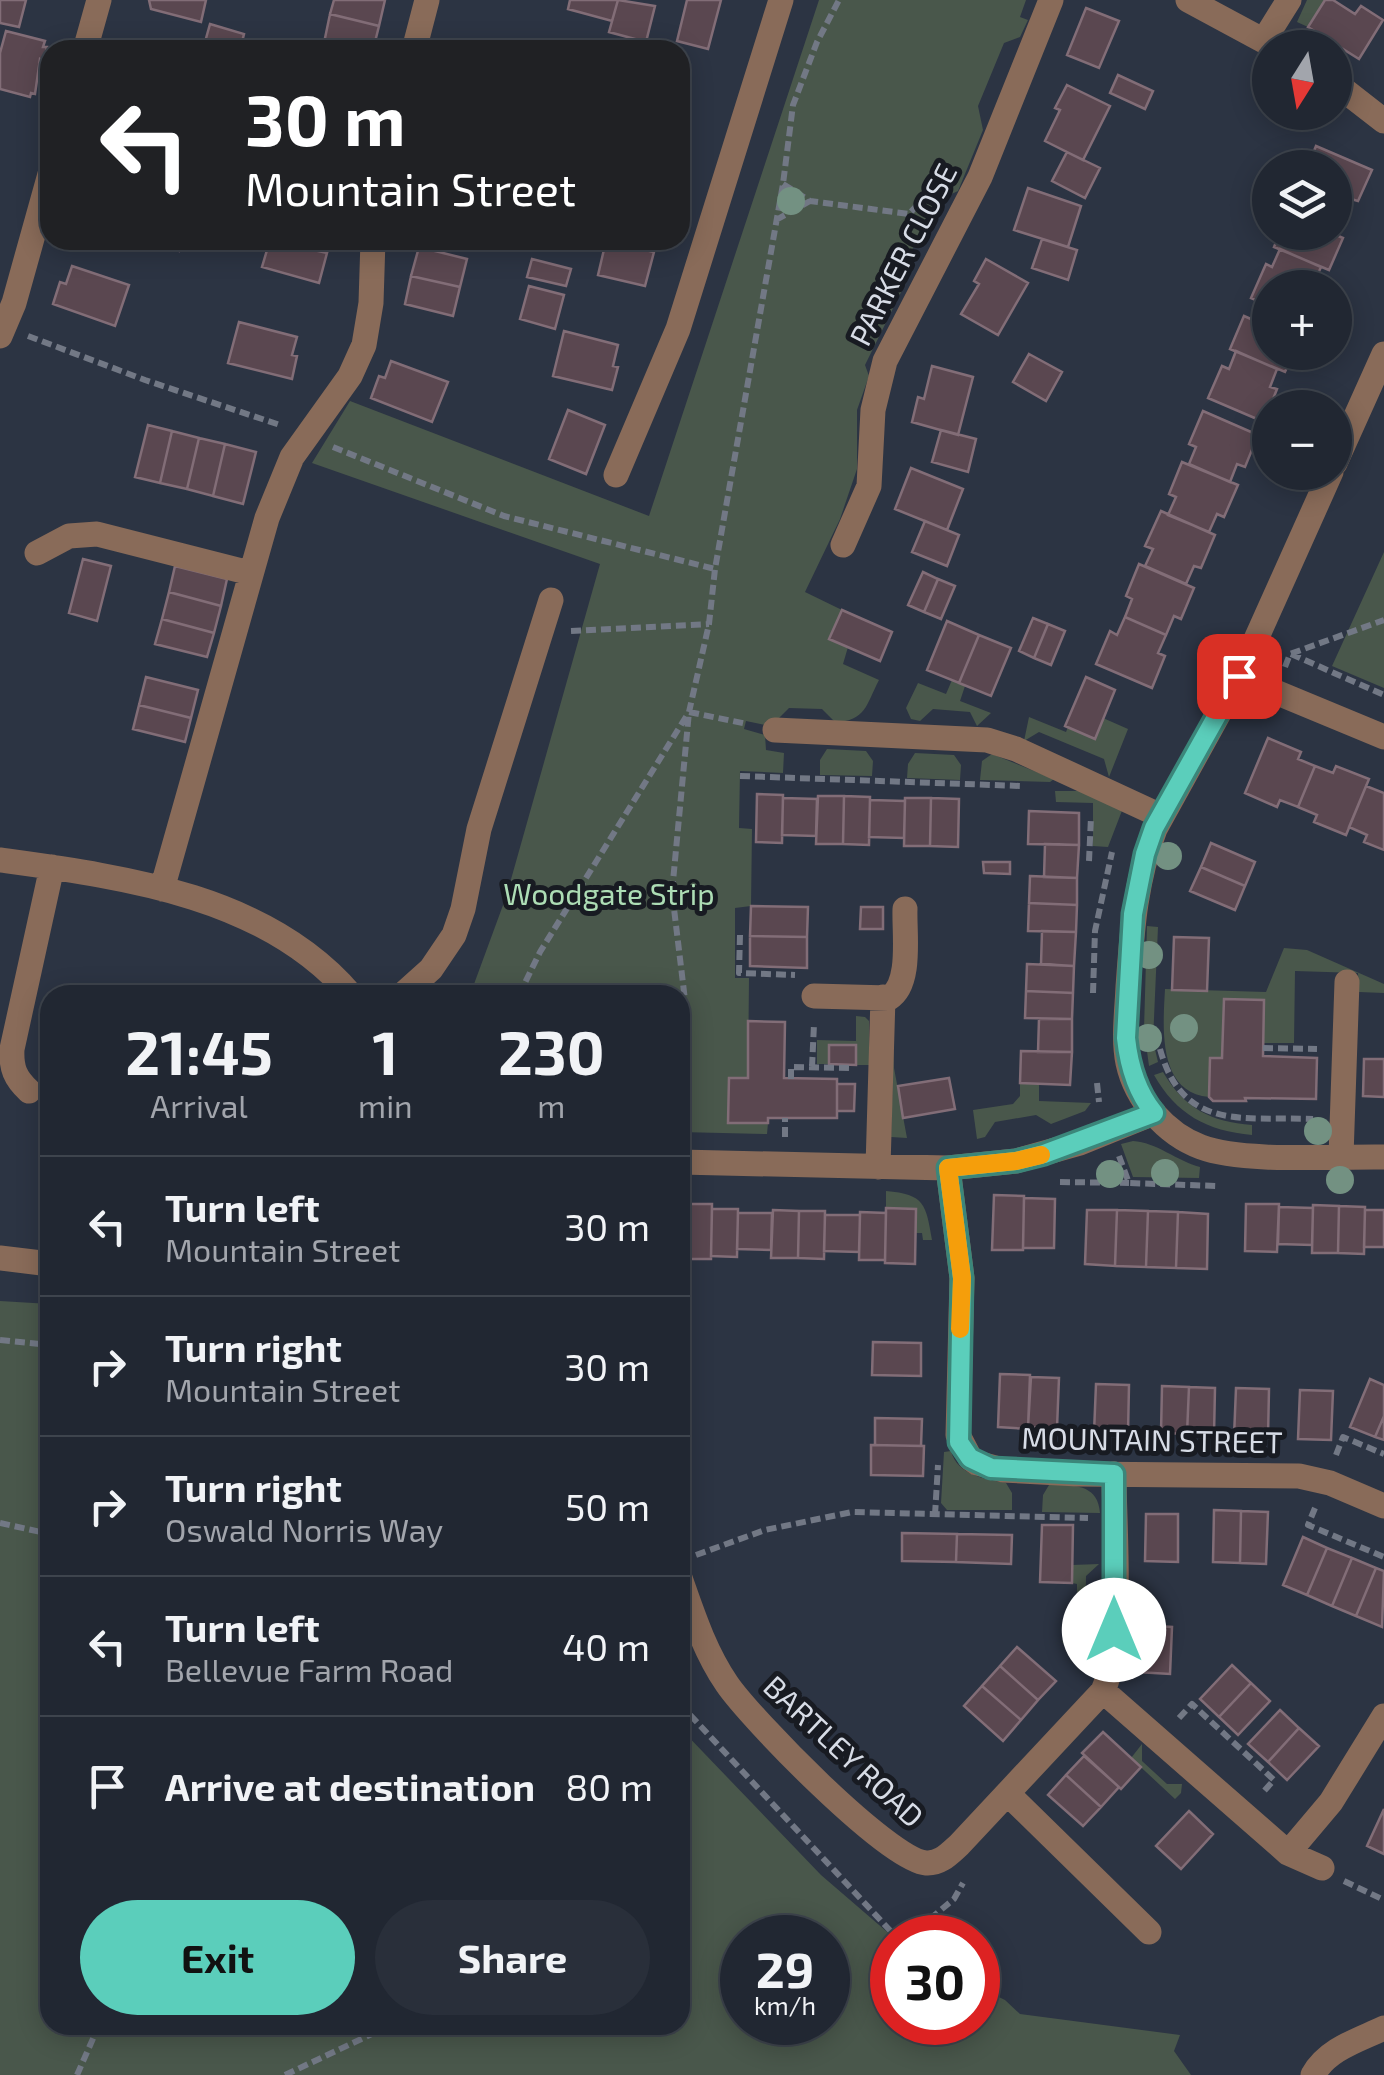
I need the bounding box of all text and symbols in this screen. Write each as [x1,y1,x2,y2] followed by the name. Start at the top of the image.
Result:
[1252,30,1352,130] north arrow
[1252,30,1352,490] map controls
[245,76,406,160] text: 30 m
[80,80,210,210] icon: left
[1252,150,1352,250] button: layers
[841,157,963,351] street label: PARKER CLOSE
[245,161,576,215] text: Mountain Street
[1252,270,1352,370] button: +
[1252,390,1352,490] button: −
[1197,634,1282,719] pin
[1212,649,1267,704] icon: arrive
[503,875,715,911] park label: Woodgate Strip
[125,1015,273,1087] text: 21:45
[372,1015,398,1087] text: 1
[498,1015,605,1087] text: 230
[150,1086,248,1124] text: Arrival
[358,1086,413,1124] text: min
[537,1086,565,1124] text: m
[165,1184,320,1230] text: Turn left
[80,1199,135,1254] icon: left
[564,1203,650,1249] text: 30 m
[165,1230,400,1268] text: Mountain Street
[165,1324,342,1370] text: Turn right
[80,1339,135,1394] icon: right
[564,1343,650,1389] text: 30 m
[165,1370,400,1408] text: Mountain Street
[1021,1419,1283,1459] street label: MOUNTAIN STREET
[165,1464,342,1510] text: Turn right
[80,1479,135,1534] icon: right
[565,1483,650,1529] text: 50 m
[165,1510,443,1548] text: Oswald Norris Way
[1062,1578,1166,1682] position arrow
[165,1604,320,1650] text: Turn left
[80,1619,135,1674] icon: left
[562,1623,650,1669] text: 40 m
[165,1650,453,1688] text: Bellevue Farm Road
[757,1667,932,1834] street label: BARTLEY ROAD
[80,1759,135,1814] icon: arrive
[165,1763,535,1809] text: Arrive at destination
[565,1763,653,1809] text: 80 m
[80,1900,355,2015] button: Exit
[375,1900,650,2015] button: Share
[870,1915,1000,2045] speed limit sign: 30
[756,1938,814,1998] text: 29
[754,1990,816,2020] text: km/h

